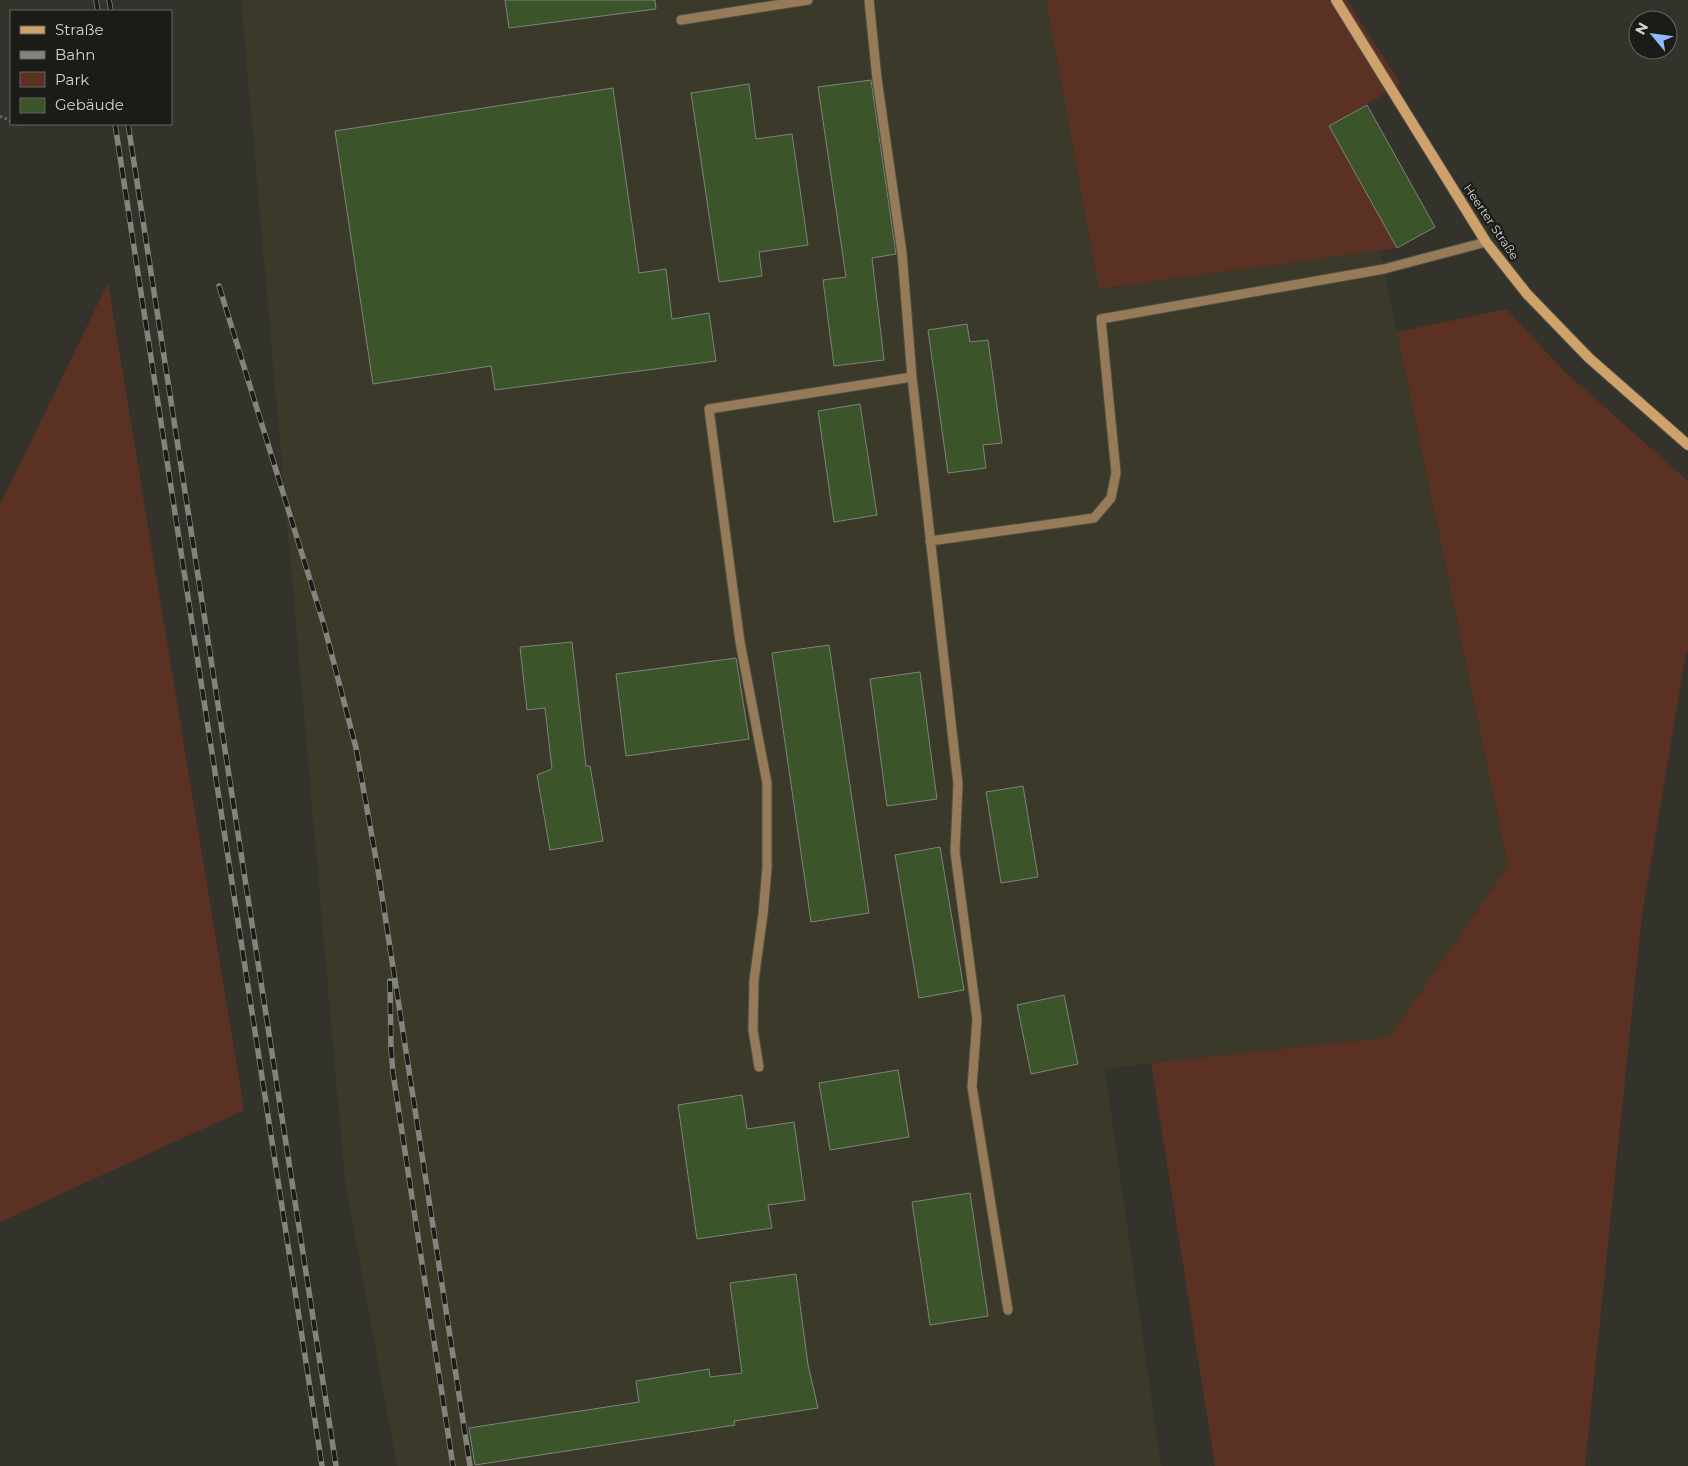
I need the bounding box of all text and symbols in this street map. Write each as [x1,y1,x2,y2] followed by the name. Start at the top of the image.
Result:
[10,10,172,125] legend
[1628,10,1678,60] north arrow
[1631,19,1652,38] text: N
[55,20,104,39] text: Straße
[55,45,95,64] text: Bahn
[55,70,89,89] text: Park
[55,95,124,114] text: Gebäude
[1461,181,1522,262] street label: Heerter Straße

